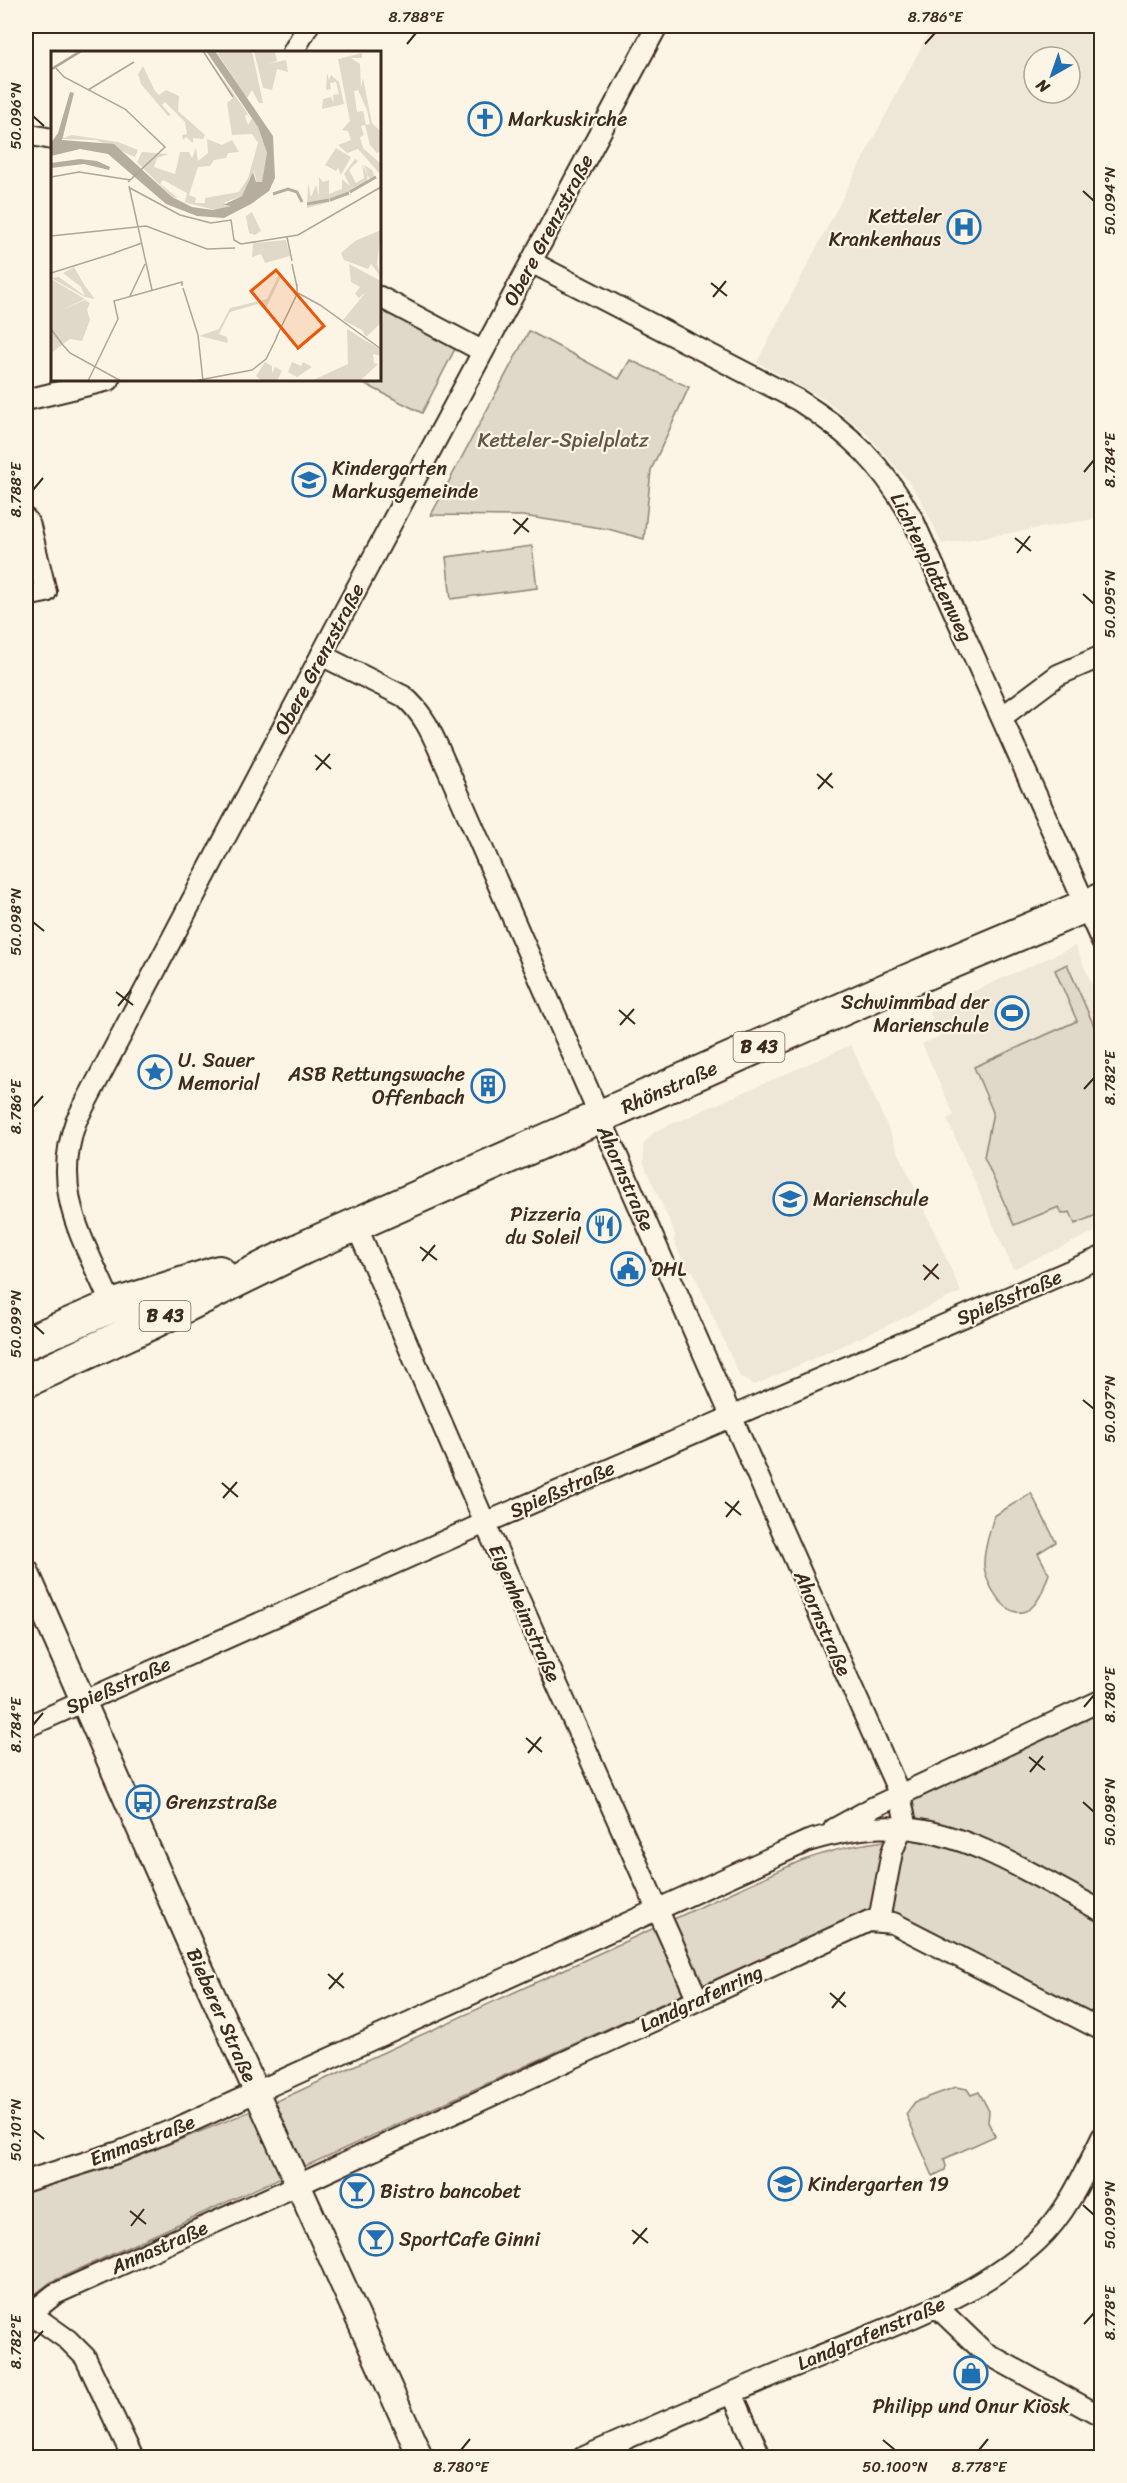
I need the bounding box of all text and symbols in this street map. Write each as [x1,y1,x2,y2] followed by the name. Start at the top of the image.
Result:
[389,4,445,30] text: 8.788°E
[908,4,964,30] text: 8.786°E
[1022,45,1082,105] north arrow
[51,51,381,381] inset map
[1028,71,1057,101] text: N
[3,82,29,150] text: 50.096°N
[467,101,503,137] church icon: Markuskirche
[508,102,627,137] place label: Markuskirche
[494,148,603,313] street label: Obere Grenzstraße
[1097,166,1123,235] text: 50.094°N
[829,199,943,257] place label: Ketteler Krankenhaus
[946,209,982,245] hospital icon: Ketteler Krankenhaus
[477,423,649,458] park label: Ketteler-Spielplatz
[1097,431,1123,488] text: 8.784°E
[332,451,478,509] place label: Kindergarten Markusgemeinde
[3,461,29,517] text: 8.788°E
[291,462,327,498] school or university icon: Kindergarten Markusgemeinde
[880,487,983,648] street label: Lichtenplattenweg
[1097,569,1123,638] text: 50.095°N
[265,577,374,742] street label: Obere Grenzstraße
[3,888,29,956] text: 50.098°N
[841,985,990,1043] place label: Schwimmbad der Marienschule
[994,995,1030,1031] sports icon: Schwimmbad der Marienschule
[734,1032,784,1062] road number: B 43
[178,1043,260,1101] place label: U. Sauer Memorial
[1097,1049,1123,1105] text: 8.782°E
[615,1051,723,1124] street label: Rhönstraße
[137,1054,173,1090] place icon: U. Sauer Memorial
[287,1057,465,1115] place label: ASB Rettungswache Offenbach
[470,1068,506,1104] building icon: ASB Rettungswache Offenbach
[3,1078,29,1134] text: 8.786°E
[586,1119,665,1237] street label: Ahornstraße
[772,1181,808,1217] school or university icon: Marienschule
[813,1182,929,1217] place label: Marienschule
[505,1197,581,1255] place label: Pizzeria du Soleil
[586,1208,622,1244] restaurant icon: Pizzeria du Soleil
[610,1251,646,1287] public building icon: DHL
[651,1252,687,1287] place label: DHL
[951,1259,1068,1336] street label: Spießstraße
[3,1289,29,1358] text: 50.099°N
[140,1301,190,1331] road number: B 43
[1097,1375,1123,1443] text: 50.097°N
[504,1451,621,1528] street label: Spießstraße
[479,1539,571,1688] street label: Eigenheimstraße
[783,1564,862,1682] street label: Ahornstraße
[60,1647,177,1724] street label: Spießstraße
[1097,1666,1123,1723] text: 8.780°E
[3,1696,29,1753] text: 8.784°E
[1097,1778,1123,1846] text: 50.098°N
[125,1784,161,1820] bus stop icon: Grenzstraße
[166,1785,277,1820] place label: Grenzstraße
[176,1942,267,2088] street label: Bieberer Straße
[634,1955,769,2042] street label: Landgrafenring
[3,2098,29,2161] text: 50.101°N
[84,2104,200,2177] street label: Emmastraße
[767,2166,803,2202] school or university icon: Kindergarten 19
[808,2167,949,2202] place label: Kindergarten 19
[339,2173,375,2209] bar icon: Bistro bancobet
[380,2174,522,2209] place label: Bistro bancobet
[1097,2180,1123,2249] text: 50.099°N
[104,2210,214,2285] street label: Annastraße
[358,2221,394,2257] bar icon: SportCafe Ginni
[399,2222,541,2257] place label: SportCafe Ginni
[1097,2284,1123,2340] text: 8.778°E
[791,2286,951,2381] street label: Landgrafenstraße
[3,2313,29,2369] text: 8.782°E
[953,2355,989,2391] shop icon: Philipp und Onur Kiosk
[872,2389,1070,2424] place label: Philipp und Onur Kiosk
[433,2454,490,2480] text: 8.780°E
[862,2454,928,2480] text: 50.100°N
[952,2454,1008,2480] text: 8.778°E

